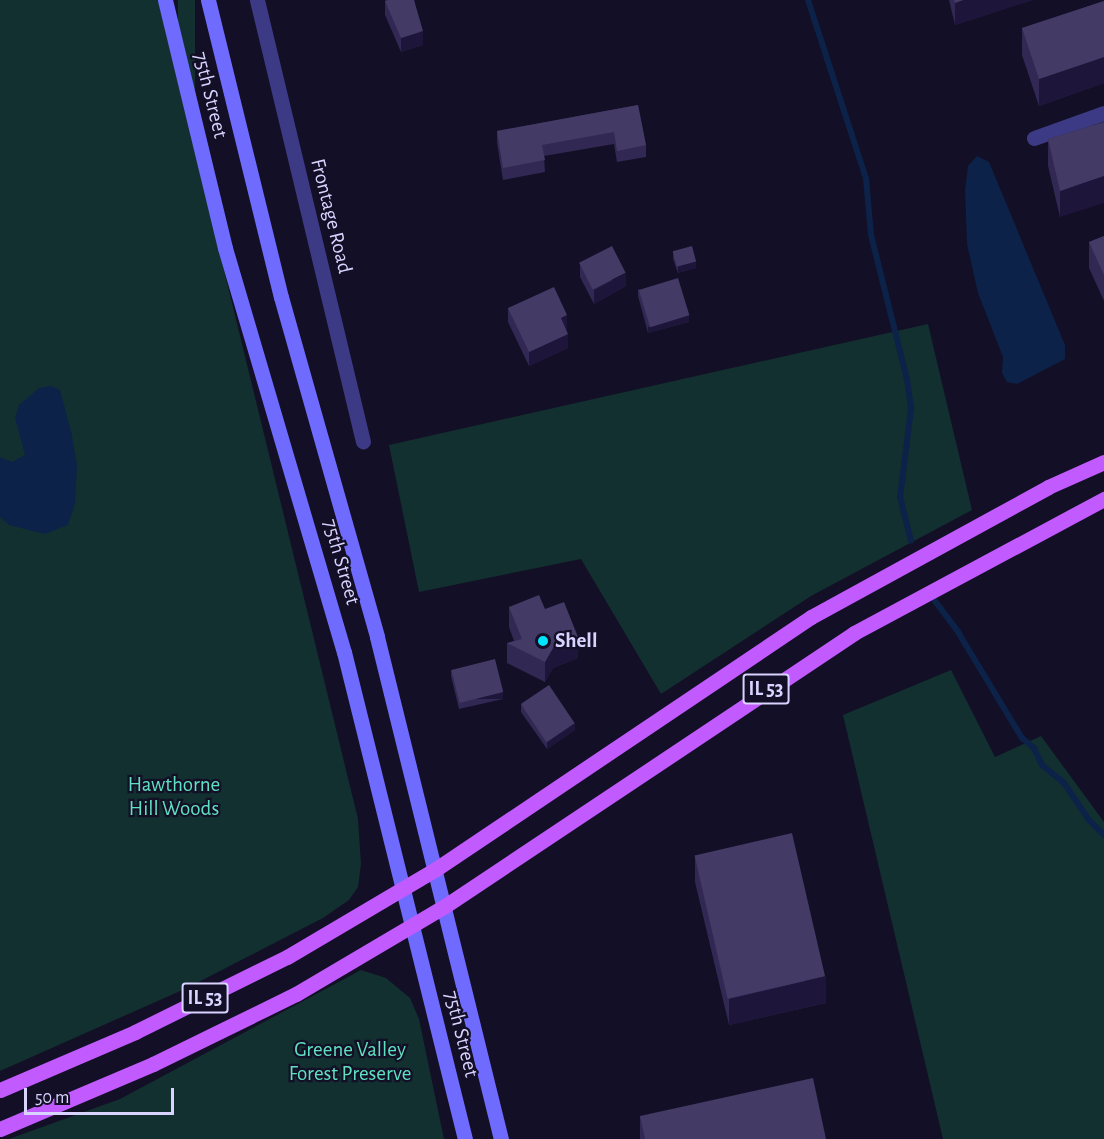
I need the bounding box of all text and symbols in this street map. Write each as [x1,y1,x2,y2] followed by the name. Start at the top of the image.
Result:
[187,49,233,141] street label: 75th Street
[305,156,357,276] street label: Frontage Road
[317,516,365,608] street label: 75th Street
[555,628,597,654] place label: Shell
[536,634,550,648] marker: Shell
[742,672,790,706] road number: IL 53
[128,772,220,822] park label: Hawthorne Hill Woods
[181,981,229,1015] road number: IL 53
[438,988,484,1080] street label: 75th Street
[289,1037,411,1087] park label: Greene Valley Forest Preserve
[27,1076,177,1114] scale bar
[35,1089,69,1107] text: 50 m

